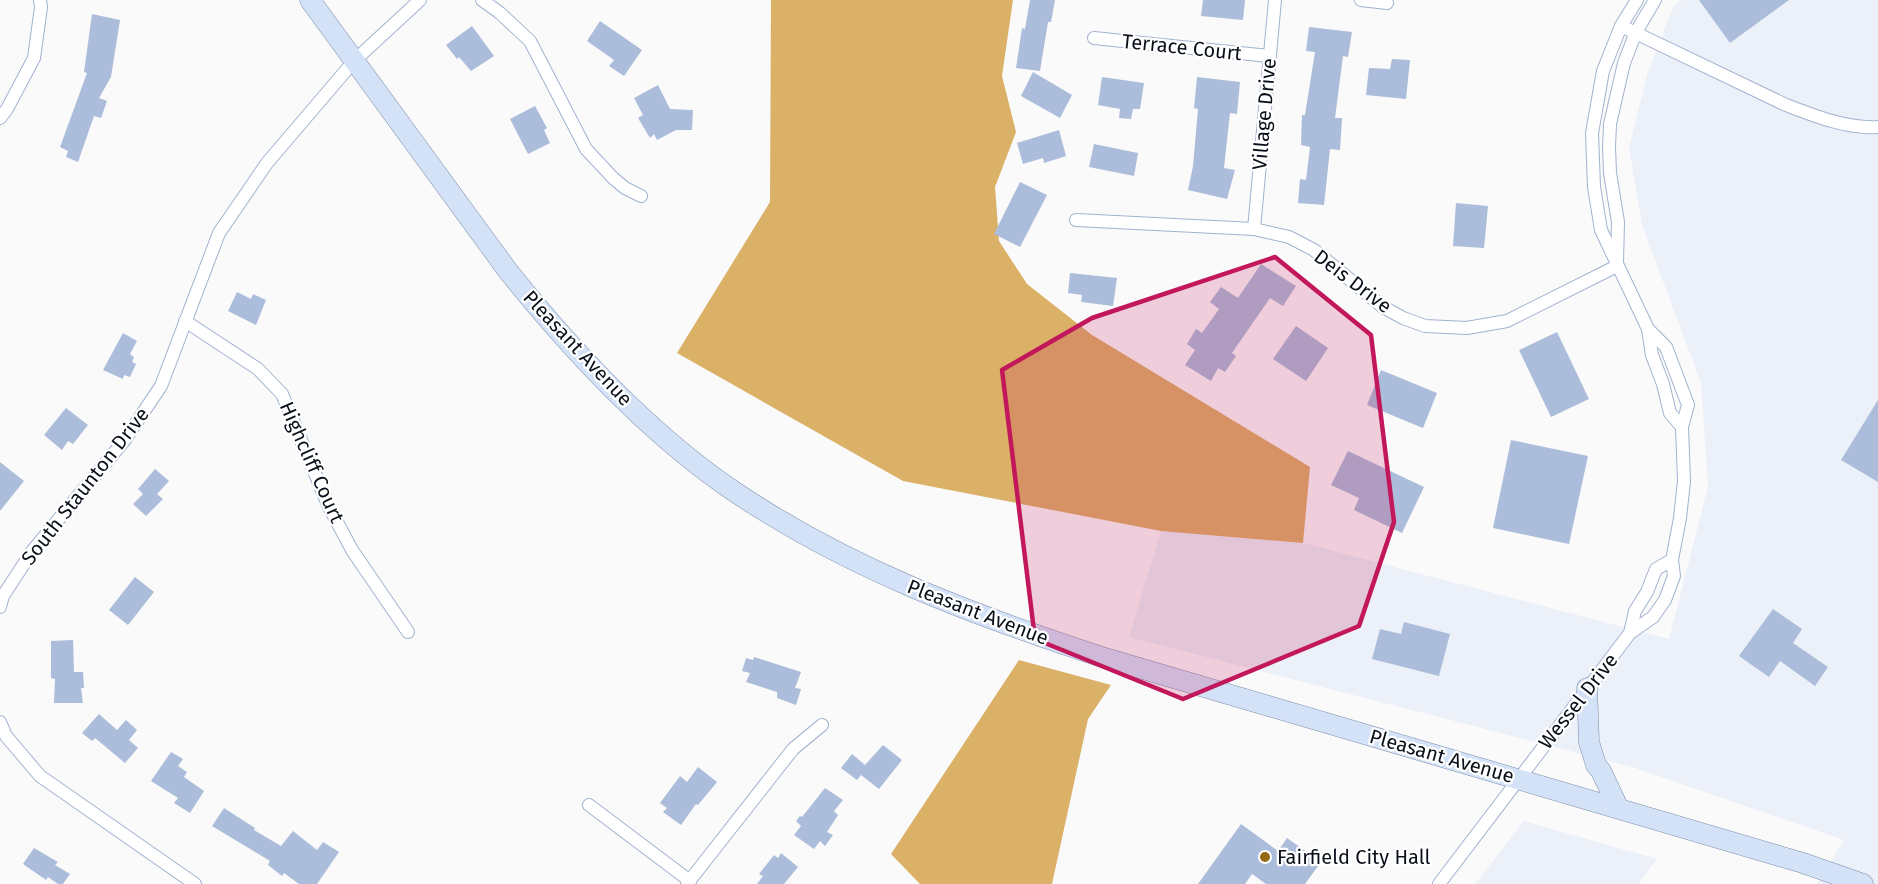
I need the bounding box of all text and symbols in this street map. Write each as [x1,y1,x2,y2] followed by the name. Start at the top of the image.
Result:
[1121,29,1244,65] street label: Terrace Court
[1247,57,1281,171] street label: Village Drive
[1309,244,1397,318] street label: Deis Drive
[518,285,638,411] street label: Pleasant Avenue
[275,398,350,527] street label: Highcliff Court
[16,402,154,570] street label: South Staunton Drive
[904,574,1052,650] street label: Pleasant Avenue
[1533,648,1623,754] street label: Wessel Drive
[1367,724,1517,788] street label: Pleasant Avenue
[1277,845,1431,869] place label: Fairfield City Hall
[1258,850,1272,864] marker: Fairfield City Hall

